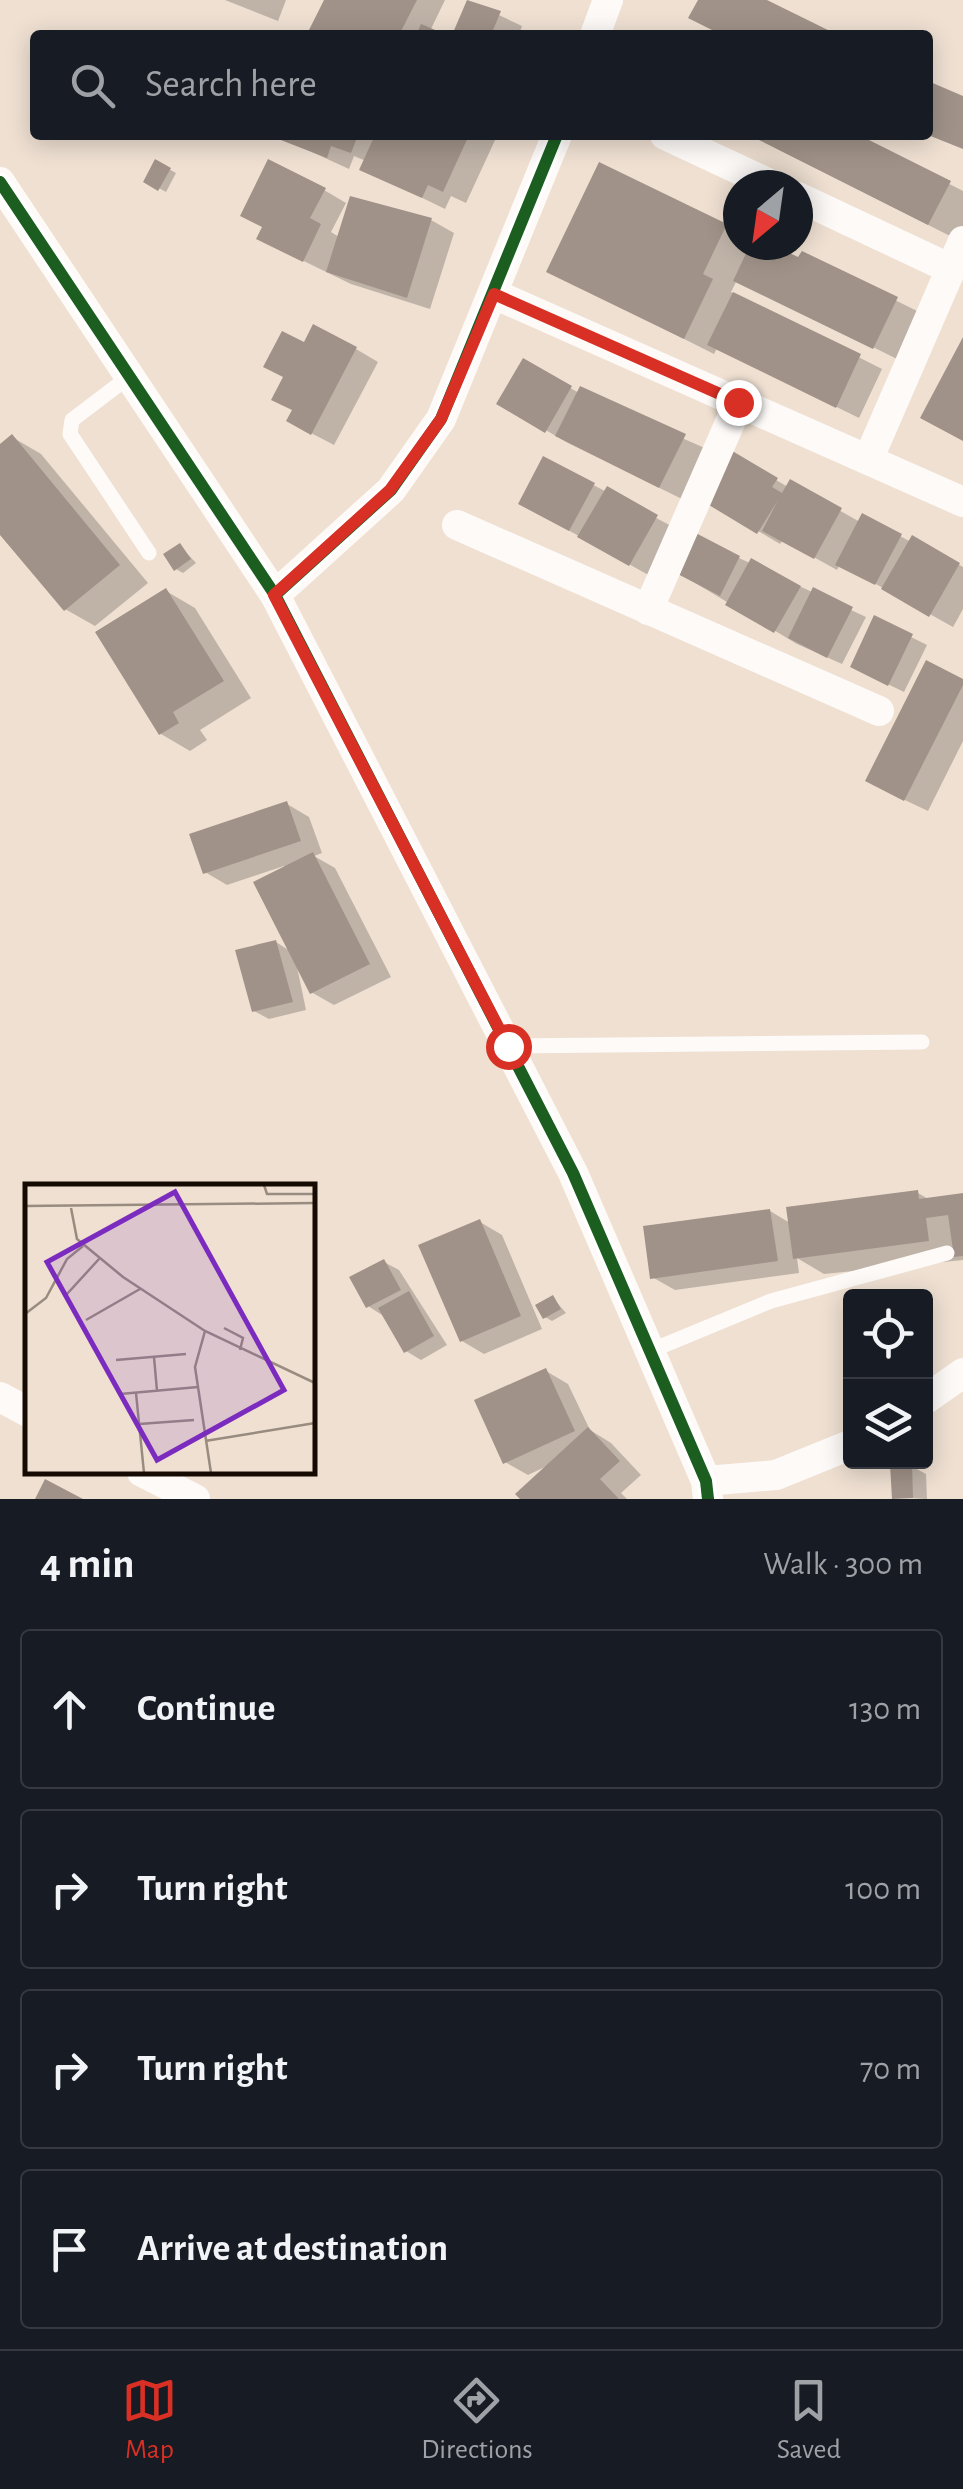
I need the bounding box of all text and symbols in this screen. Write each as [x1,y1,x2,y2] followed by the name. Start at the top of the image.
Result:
[30,30,933,140] search box
[65,58,120,113] icon: search
[145,66,317,104] text: Search here
[723,170,813,260] north arrow
[716,380,762,426] route end
[486,1024,532,1070] route start
[25,1184,315,1474] inset map
[843,1289,933,1469] map controls
[843,1289,933,1379] button: locate
[843,1379,933,1469] button: layers
[40,1543,135,1585] text: 4 min
[763,1548,923,1580] text: Walk · 300 m
[42,1682,97,1737] icon: ahead
[137,1690,275,1728] text: Continue
[849,1693,921,1725] text: 130 m
[42,1862,97,1917] icon: right
[137,1870,287,1908] text: Turn right
[845,1873,921,1905] text: 100 m
[42,2042,97,2097] icon: right
[137,2050,287,2088] text: Turn right
[860,2053,921,2085] text: 70 m
[42,2222,97,2277] icon: arrive
[137,2230,448,2268] text: Arrive at destination
[122,2373,177,2467] tab: Map
[421,2373,533,2467] tab: Directions
[777,2373,841,2467] tab: Saved

